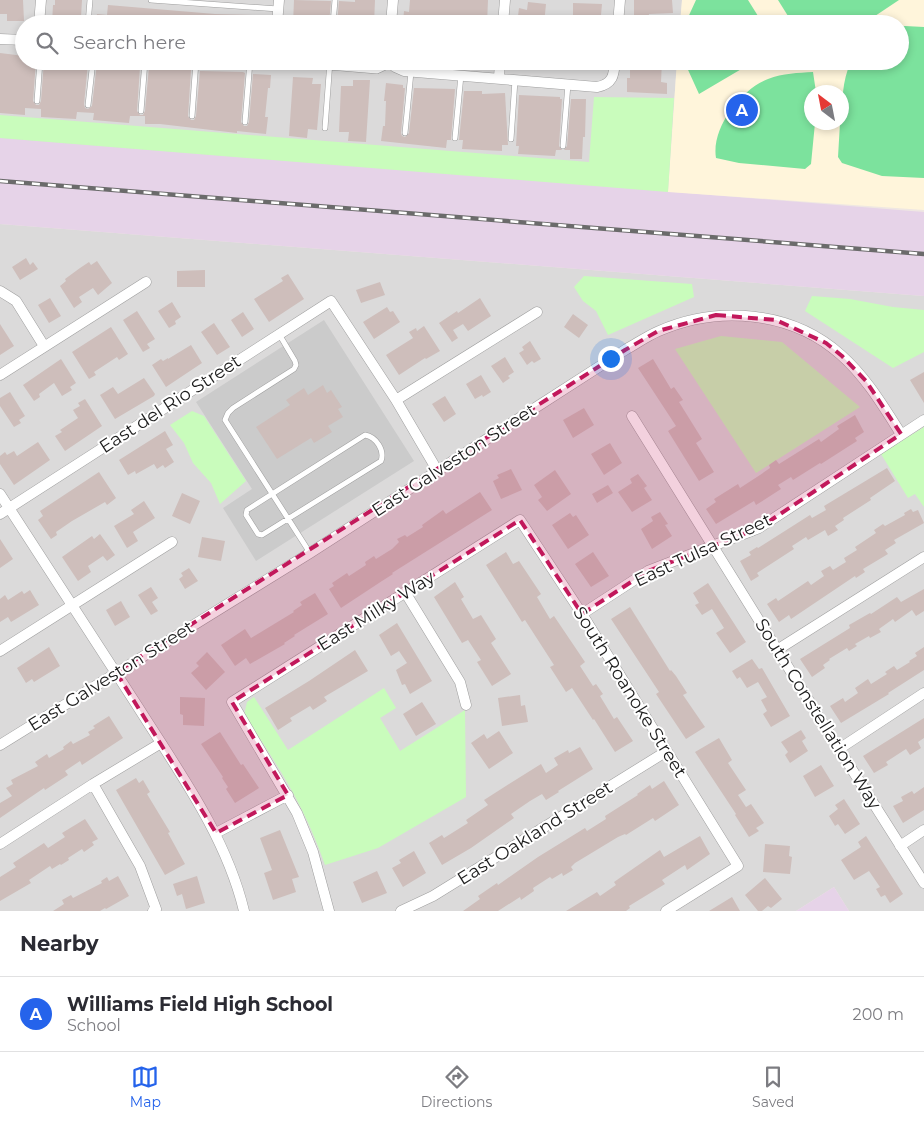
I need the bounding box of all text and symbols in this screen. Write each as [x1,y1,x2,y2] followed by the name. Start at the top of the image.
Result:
[15,15,909,70] search box
[33,29,61,57] icon: search
[73,31,186,54] text: Search here
[804,85,849,130] north arrow
[726,91,758,129] pin: A
[598,346,624,372] your location
[95,350,245,458] street label: East del Rio Street
[368,399,540,521] street label: East Galveston Street
[631,509,775,591] street label: East Tulsa Street
[313,566,439,656] street label: East Milky Way
[568,602,692,782] street label: South Roanoke Street
[750,615,886,814] street label: South Constellation Way
[24,616,198,736] street label: East Galveston Street
[453,776,617,890] street label: East Oakland Street
[20,931,99,956] text: Nearby
[67,993,333,1016] text: Williams Field High School
[30,1005,42,1024] text: A
[853,1005,904,1024] text: 200 m
[67,1016,121,1035] text: School
[130,1063,161,1111] tab: Map
[421,1063,492,1111] tab: Directions
[752,1063,794,1111] tab: Saved

